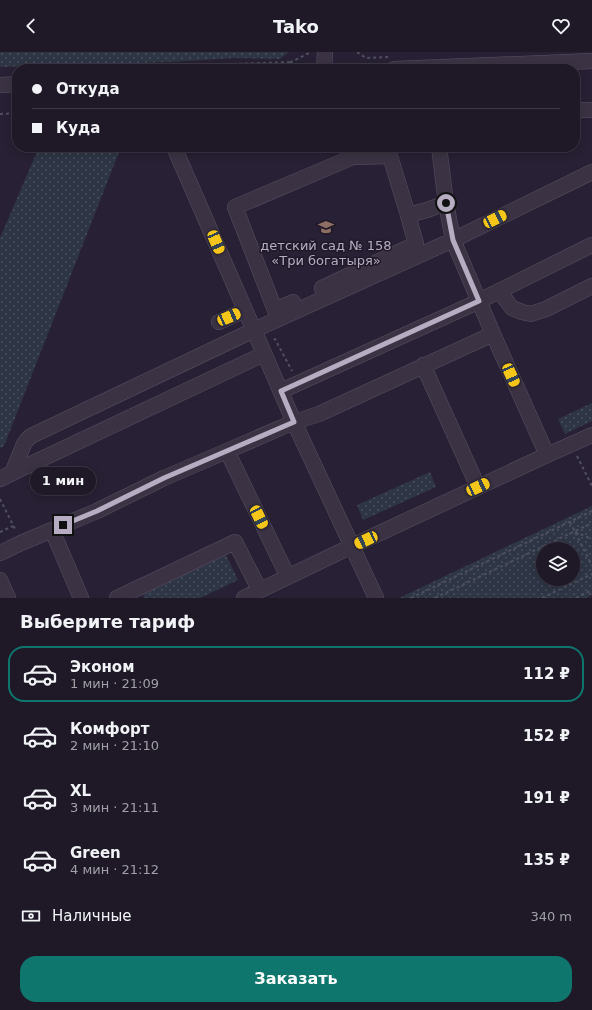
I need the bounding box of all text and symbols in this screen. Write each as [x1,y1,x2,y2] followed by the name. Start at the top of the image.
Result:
[20,15,42,37] icon: back
[550,15,572,37] icon: heart
[273,16,319,37] text: Tako
[56,80,120,98] text: Откуда
[56,119,100,137] text: Куда
[437,194,455,212] route start
[482,208,508,230] car
[317,218,335,236] school or university icon: детский сад № 158 «Три богатыря»
[206,229,226,255] car
[260,238,392,268] place label: детский сад № 158 «Три богатыря»
[216,307,242,327] car
[501,362,521,388] car
[30,467,96,495] callout: 1 мин
[42,473,84,488] text: 1 мин
[465,476,491,498] car
[248,504,270,530] car
[54,516,72,534] route end
[353,529,379,551] car
[536,542,580,586] map controls
[536,542,580,586] button: layers
[20,611,195,632] text: Выберите тариф
[22,656,58,692] icon: car
[70,658,134,676] text: Эконом
[523,665,570,683] text: 112 ₽
[70,676,159,691] text: 1 мин · 21:09
[22,718,58,754] icon: car
[70,720,149,738] text: Комфорт
[523,727,570,745] text: 152 ₽
[70,738,159,753] text: 2 мин · 21:10
[22,780,58,816] icon: car
[70,782,91,800] text: XL
[523,789,570,807] text: 191 ₽
[70,800,159,815] text: 3 мин · 21:11
[22,842,58,878] icon: car
[70,844,121,862] text: Green
[523,851,570,869] text: 135 ₽
[70,862,159,877] text: 4 мин · 21:12
[20,905,42,927] icon: cash
[52,907,132,925] text: Наличные
[530,909,572,924] text: 340 m
[20,956,572,1002] button: Заказать

